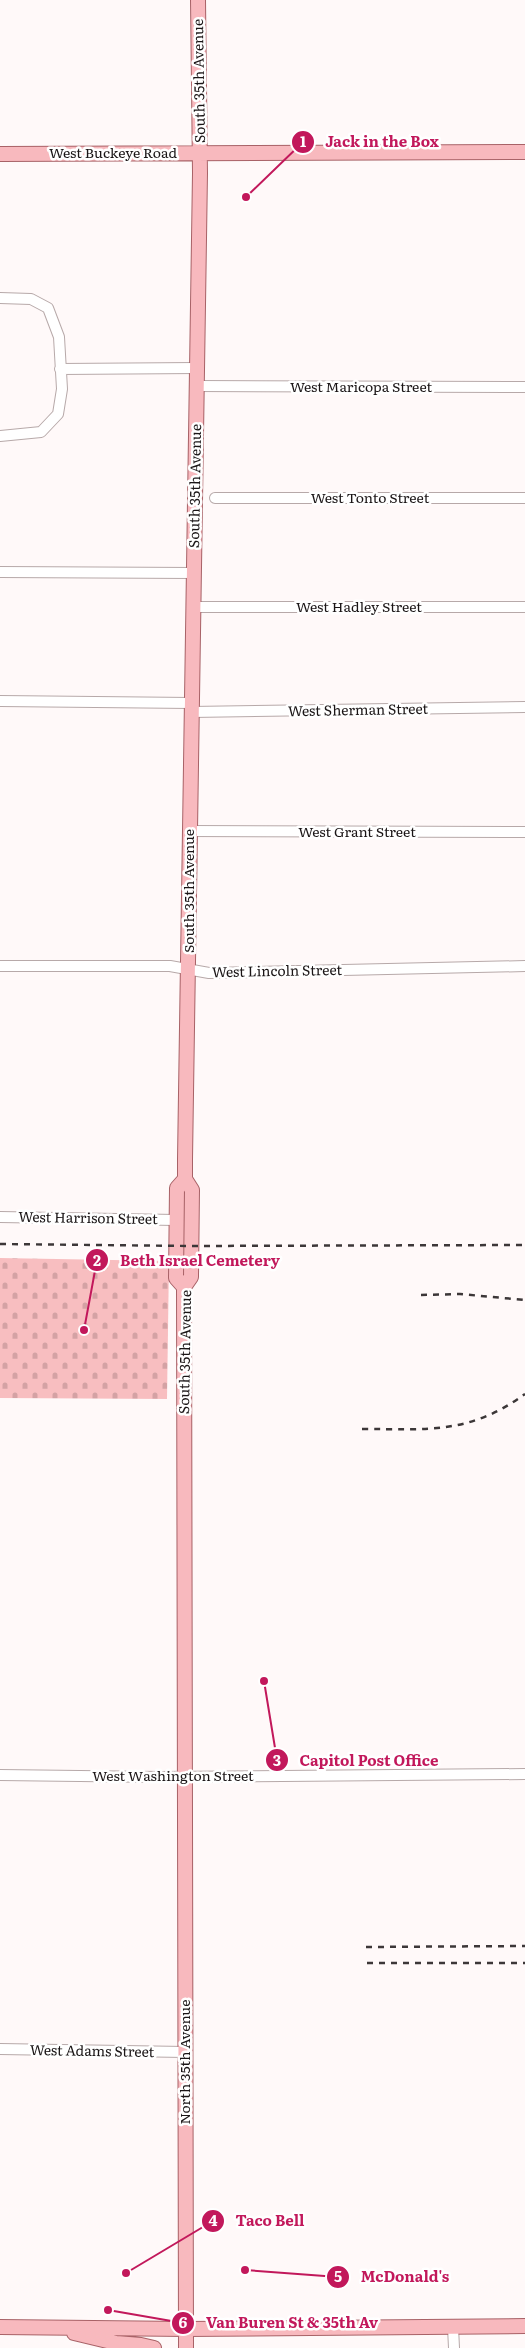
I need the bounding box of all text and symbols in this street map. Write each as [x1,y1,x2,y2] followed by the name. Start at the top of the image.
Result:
[187,19,209,143] street label: South 35th Avenue
[291,127,449,157] callout: Jack in the Box
[300,129,306,152] text: 1
[325,129,439,152] text: Jack in the Box
[49,142,177,162] street label: West Buckeye Road
[290,376,432,396] street label: West Maricopa Street
[183,424,205,548] street label: South 35th Avenue
[311,487,430,507] street label: West Tonto Street
[296,596,422,616] street label: West Hadley Street
[288,698,429,720] street label: West Sherman Street
[298,821,416,841] street label: West Grant Street
[178,829,198,953] street label: South 35th Avenue
[212,959,343,981] street label: West Lincoln Street
[18,1206,158,1228] street label: West Harrison Street
[85,1245,290,1275] callout: Beth Israel Cemetery
[93,1248,101,1271] text: 2
[120,1248,281,1271] text: Beth Israel Cemetery
[173,1290,195,1414] street label: South 35th Avenue
[264,1745,448,1775] callout: Capitol Post Office
[273,1748,281,1771] text: 3
[300,1748,439,1771] text: Capitol Post Office
[92,1765,254,1785] street label: West Washington Street
[174,2000,194,2124] street label: North 35th Avenue
[30,2039,155,2061] street label: West Adams Street
[201,2206,315,2236] callout: Taco Bell
[208,2208,218,2231] text: 4
[235,2208,305,2231] text: Taco Bell
[326,2262,460,2292] callout: McDonald's
[334,2264,342,2287] text: 5
[361,2264,450,2287] text: McDonald's
[171,2308,388,2338] callout: Van Buren St & 35th Av
[179,2310,188,2333] text: 6
[206,2310,379,2333] text: Van Buren St & 35th Av

